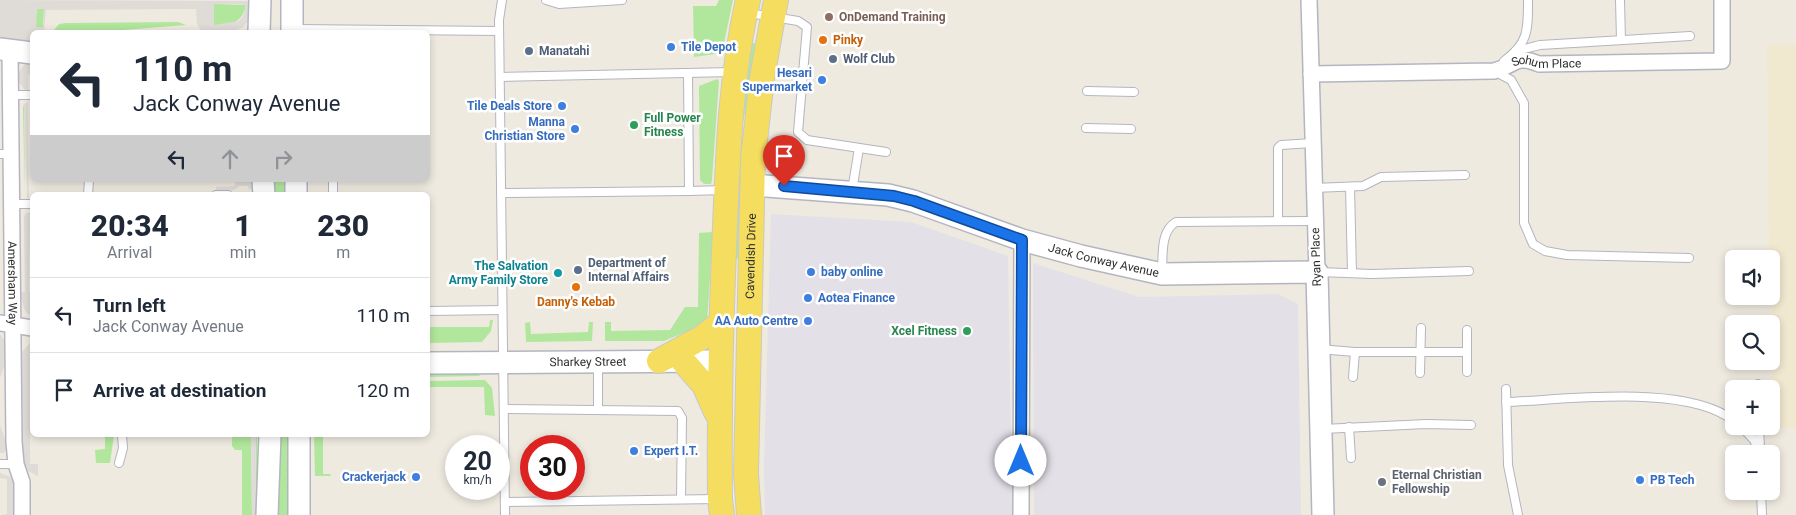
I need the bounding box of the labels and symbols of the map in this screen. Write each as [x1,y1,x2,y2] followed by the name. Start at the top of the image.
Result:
[839,10,946,24] place label: OnDemand Training
[823,11,835,23] marker: OnDemand Training
[833,33,864,47] place label: Pinky
[817,34,829,46] marker: Pinky
[681,40,736,54] place label: Tile Depot
[665,41,677,53] marker: Tile Depot
[539,44,589,58] place label: Manatahi
[523,45,535,57] marker: Manatahi
[843,52,895,66] place label: Wolf Club
[827,53,839,65] marker: Wolf Club
[1509,53,1581,71] street label: Sohum Place
[742,66,812,94] place label: Hesari Supermarket
[816,74,828,86] marker: Hesari Supermarket
[467,99,553,113] place label: Tile Deals Store
[556,100,568,112] marker: Tile Deals Store
[644,111,701,139] place label: Full Power Fitness
[484,115,566,143] place label: Manna Christian Store
[628,119,640,131] marker: Full Power Fitness
[569,123,581,135] marker: Manna Christian Store
[763,135,805,186] pin
[743,213,759,299] street label: Cavendish Drive
[1308,227,1324,287] street label: Ryan Place
[1047,240,1160,280] street label: Jack Conway Avenue
[5,241,20,326] street label: Amersham Way
[588,256,669,284] place label: Department of Internal Affairs
[449,259,549,287] place label: The Salvation Army Family Store
[572,264,584,276] marker: Department of Internal Affairs
[821,265,883,279] place label: baby online
[805,266,817,278] marker: baby online
[552,267,564,279] marker: The Salvation Army Family Store
[570,281,582,293] marker: Danny's Kebab
[818,291,896,305] place label: Aotea Finance
[802,292,814,304] marker: Aotea Finance
[537,295,615,309] place label: Danny's Kebab
[715,314,799,328] place label: AA Auto Centre
[802,315,814,327] marker: AA Auto Centre
[891,324,957,338] place label: Xcel Fitness
[961,325,973,337] marker: Xcel Fitness
[549,355,627,369] street label: Sharkey Street
[994,434,1046,486] position arrow
[520,435,585,500] speed limit sign: 30
[644,444,698,458] place label: Expert I.T.
[628,445,640,457] marker: Expert I.T.
[1392,468,1482,496] place label: Eternal Christian Fellowship
[342,470,407,484] place label: Crackerjack
[410,471,422,483] marker: Crackerjack
[1650,473,1695,487] place label: PB Tech
[1634,474,1646,486] marker: PB Tech
[1376,476,1388,488] marker: Eternal Christian Fellowship

